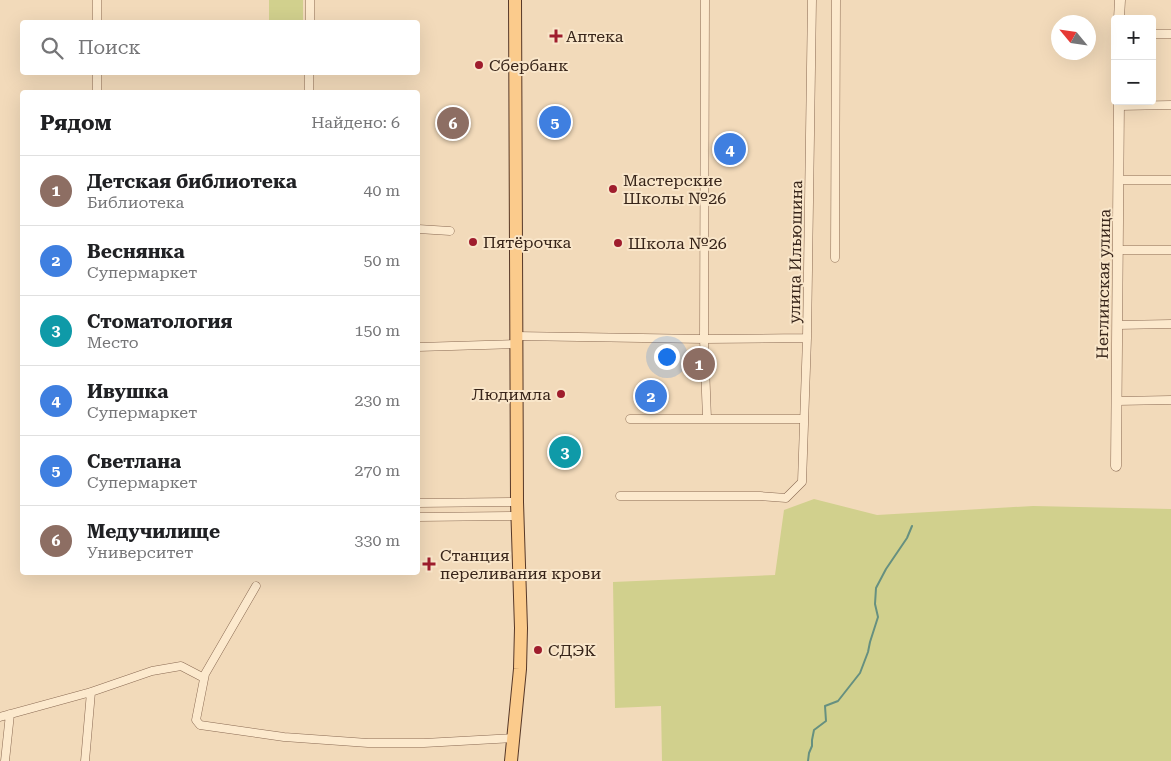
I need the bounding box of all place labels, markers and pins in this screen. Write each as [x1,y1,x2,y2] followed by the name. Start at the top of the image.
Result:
[566,27,624,46] place label: Аптека
[550,30,562,42] marker: Аптека
[489,56,568,75] place label: Сбербанк
[473,59,485,71] marker: Сбербанк
[539,103,571,141] pin: 5
[437,104,469,142] pin: 6
[714,130,746,168] pin: 4
[623,171,726,208] place label: Мастерские Школы №26
[607,183,619,195] marker: Мастерские Школы №26
[483,233,571,252] place label: Пятёрочка
[628,234,727,253] place label: Школа №26
[467,236,479,248] marker: Пятёрочка
[612,237,624,249] marker: Школа №26
[683,345,715,383] pin: 1
[635,377,667,415] pin: 2
[472,385,551,404] place label: Людимла
[555,388,567,400] marker: Людимла
[549,433,581,471] pin: 3
[440,546,602,583] place label: Станция переливания крови
[422,557,436,571] marker: Станция переливания крови
[548,641,596,660] place label: СДЭК
[532,644,544,656] marker: СДЭК

